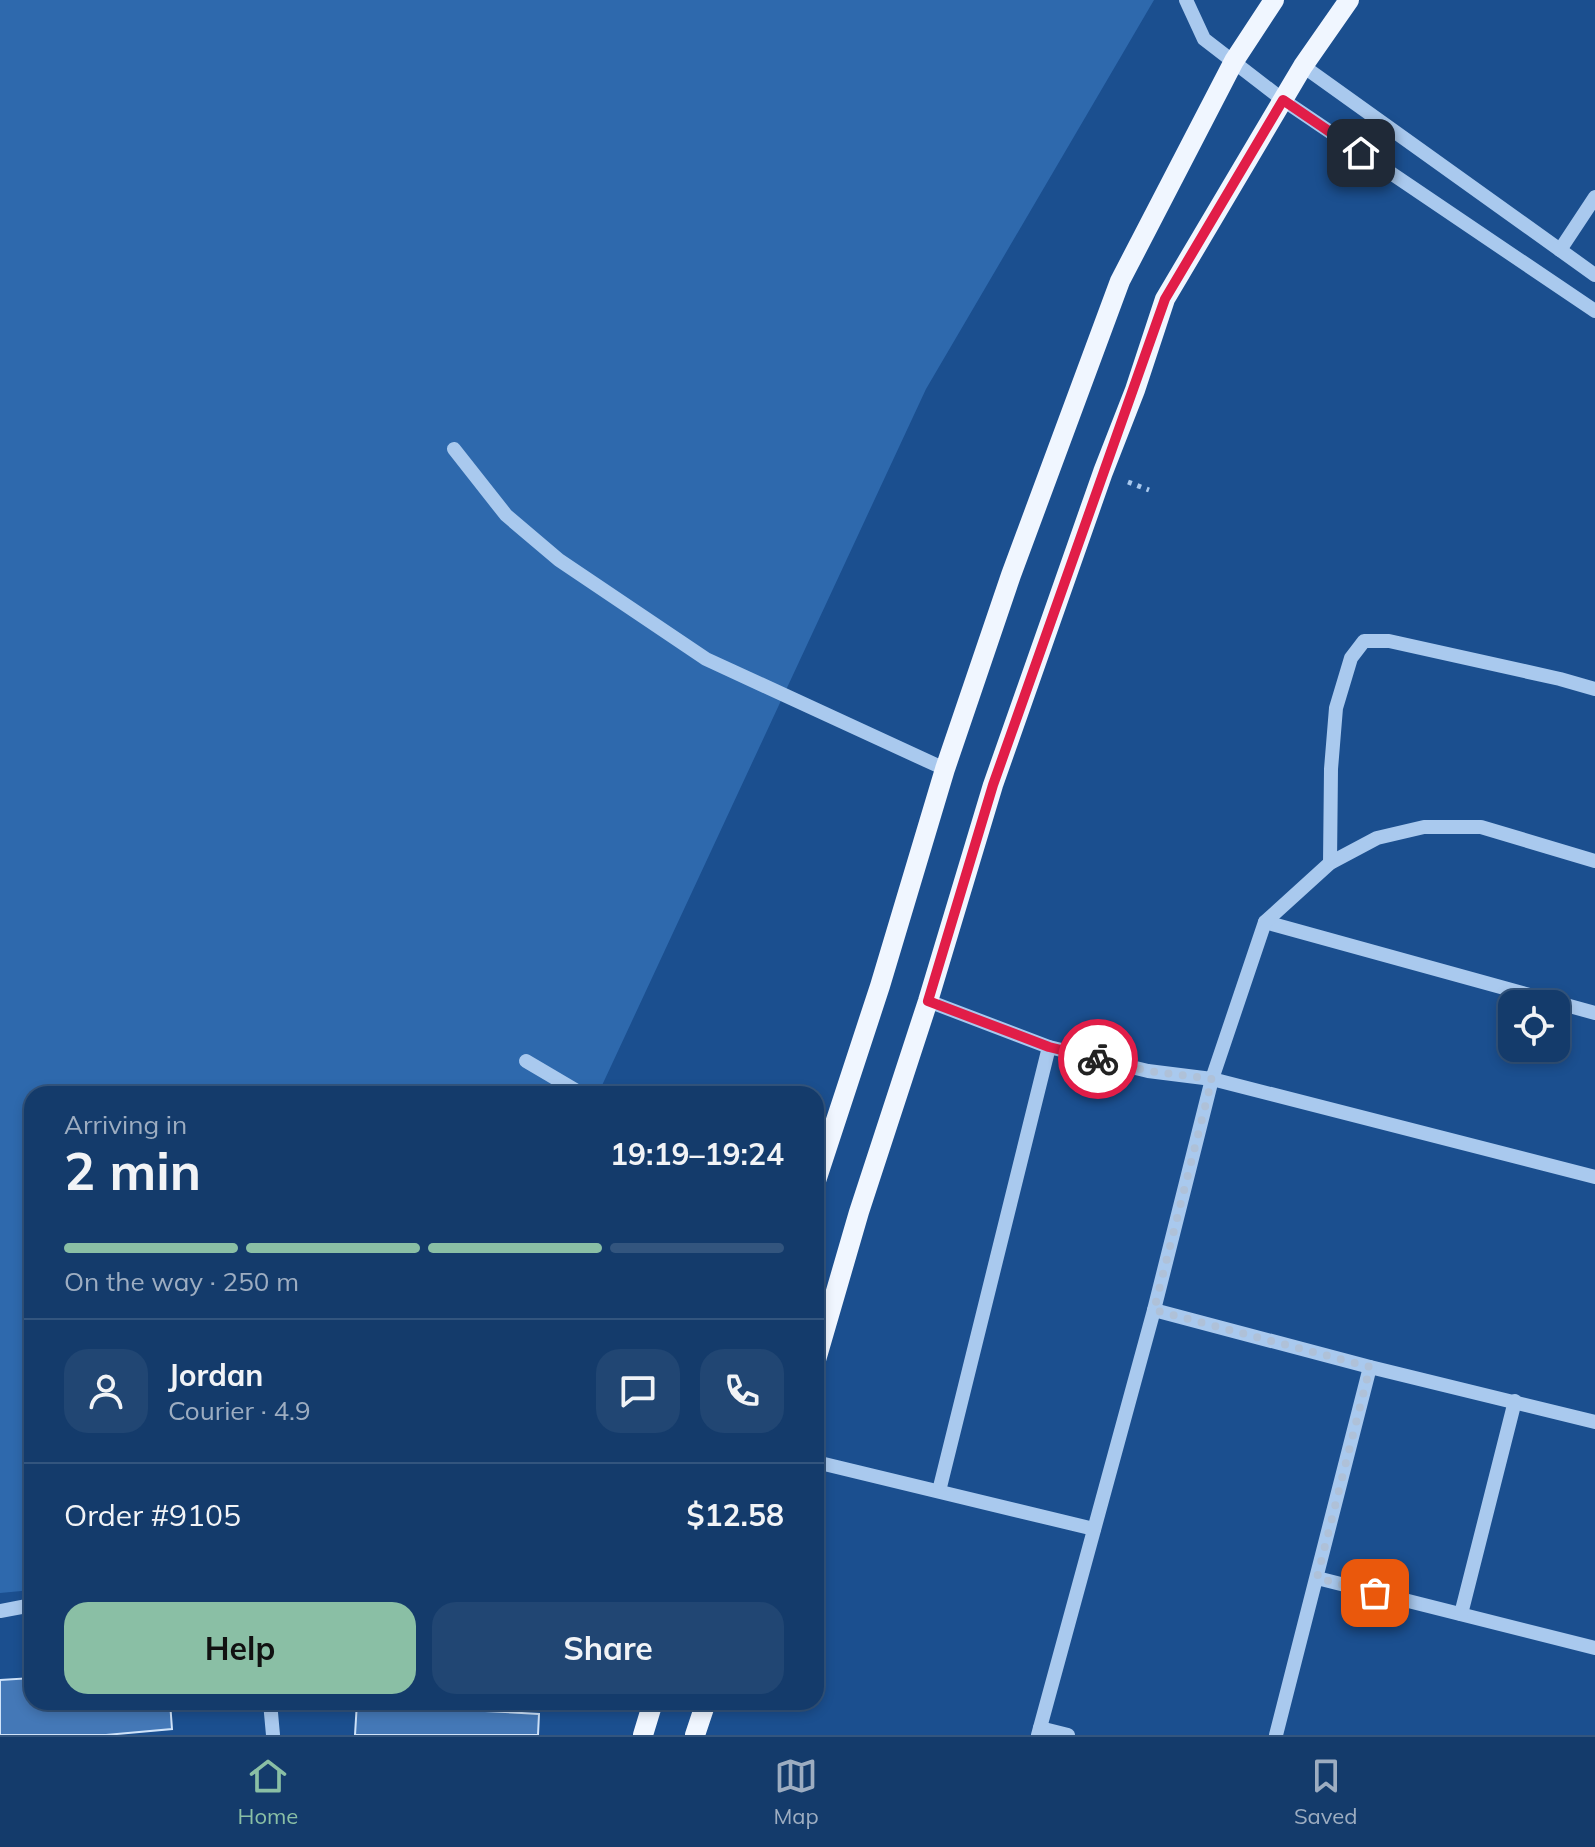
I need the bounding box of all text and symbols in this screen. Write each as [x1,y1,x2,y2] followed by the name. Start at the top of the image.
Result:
[1327,119,1395,187] pin
[1339,131,1383,175] icon: home
[1498,990,1570,1062] map controls
[1498,990,1570,1062] button: locate
[1058,1019,1138,1099] courier
[1076,1037,1120,1081] icon: bike
[64,1108,187,1141] text: Arriving in
[610,1135,784,1173] text: 19:19–19:24
[64,1138,201,1203] text: 2 min
[64,1265,299,1298] text: On the way · 250 m
[64,1349,148,1433] button: person
[596,1349,680,1433] button: chat
[700,1349,784,1433] button: phone
[168,1356,263,1394] text: Jordan
[168,1394,311,1427] text: Courier · 4.9
[64,1496,241,1534] text: Order #9105
[687,1496,784,1534] text: $12.58
[1341,1559,1409,1627] pin
[1353,1571,1397,1615] icon: bag
[64,1602,416,1694] button: Help
[432,1602,784,1694] button: Share
[238,1754,298,1830] tab: Home
[773,1754,819,1830] tab: Map
[1294,1754,1357,1830] tab: Saved

